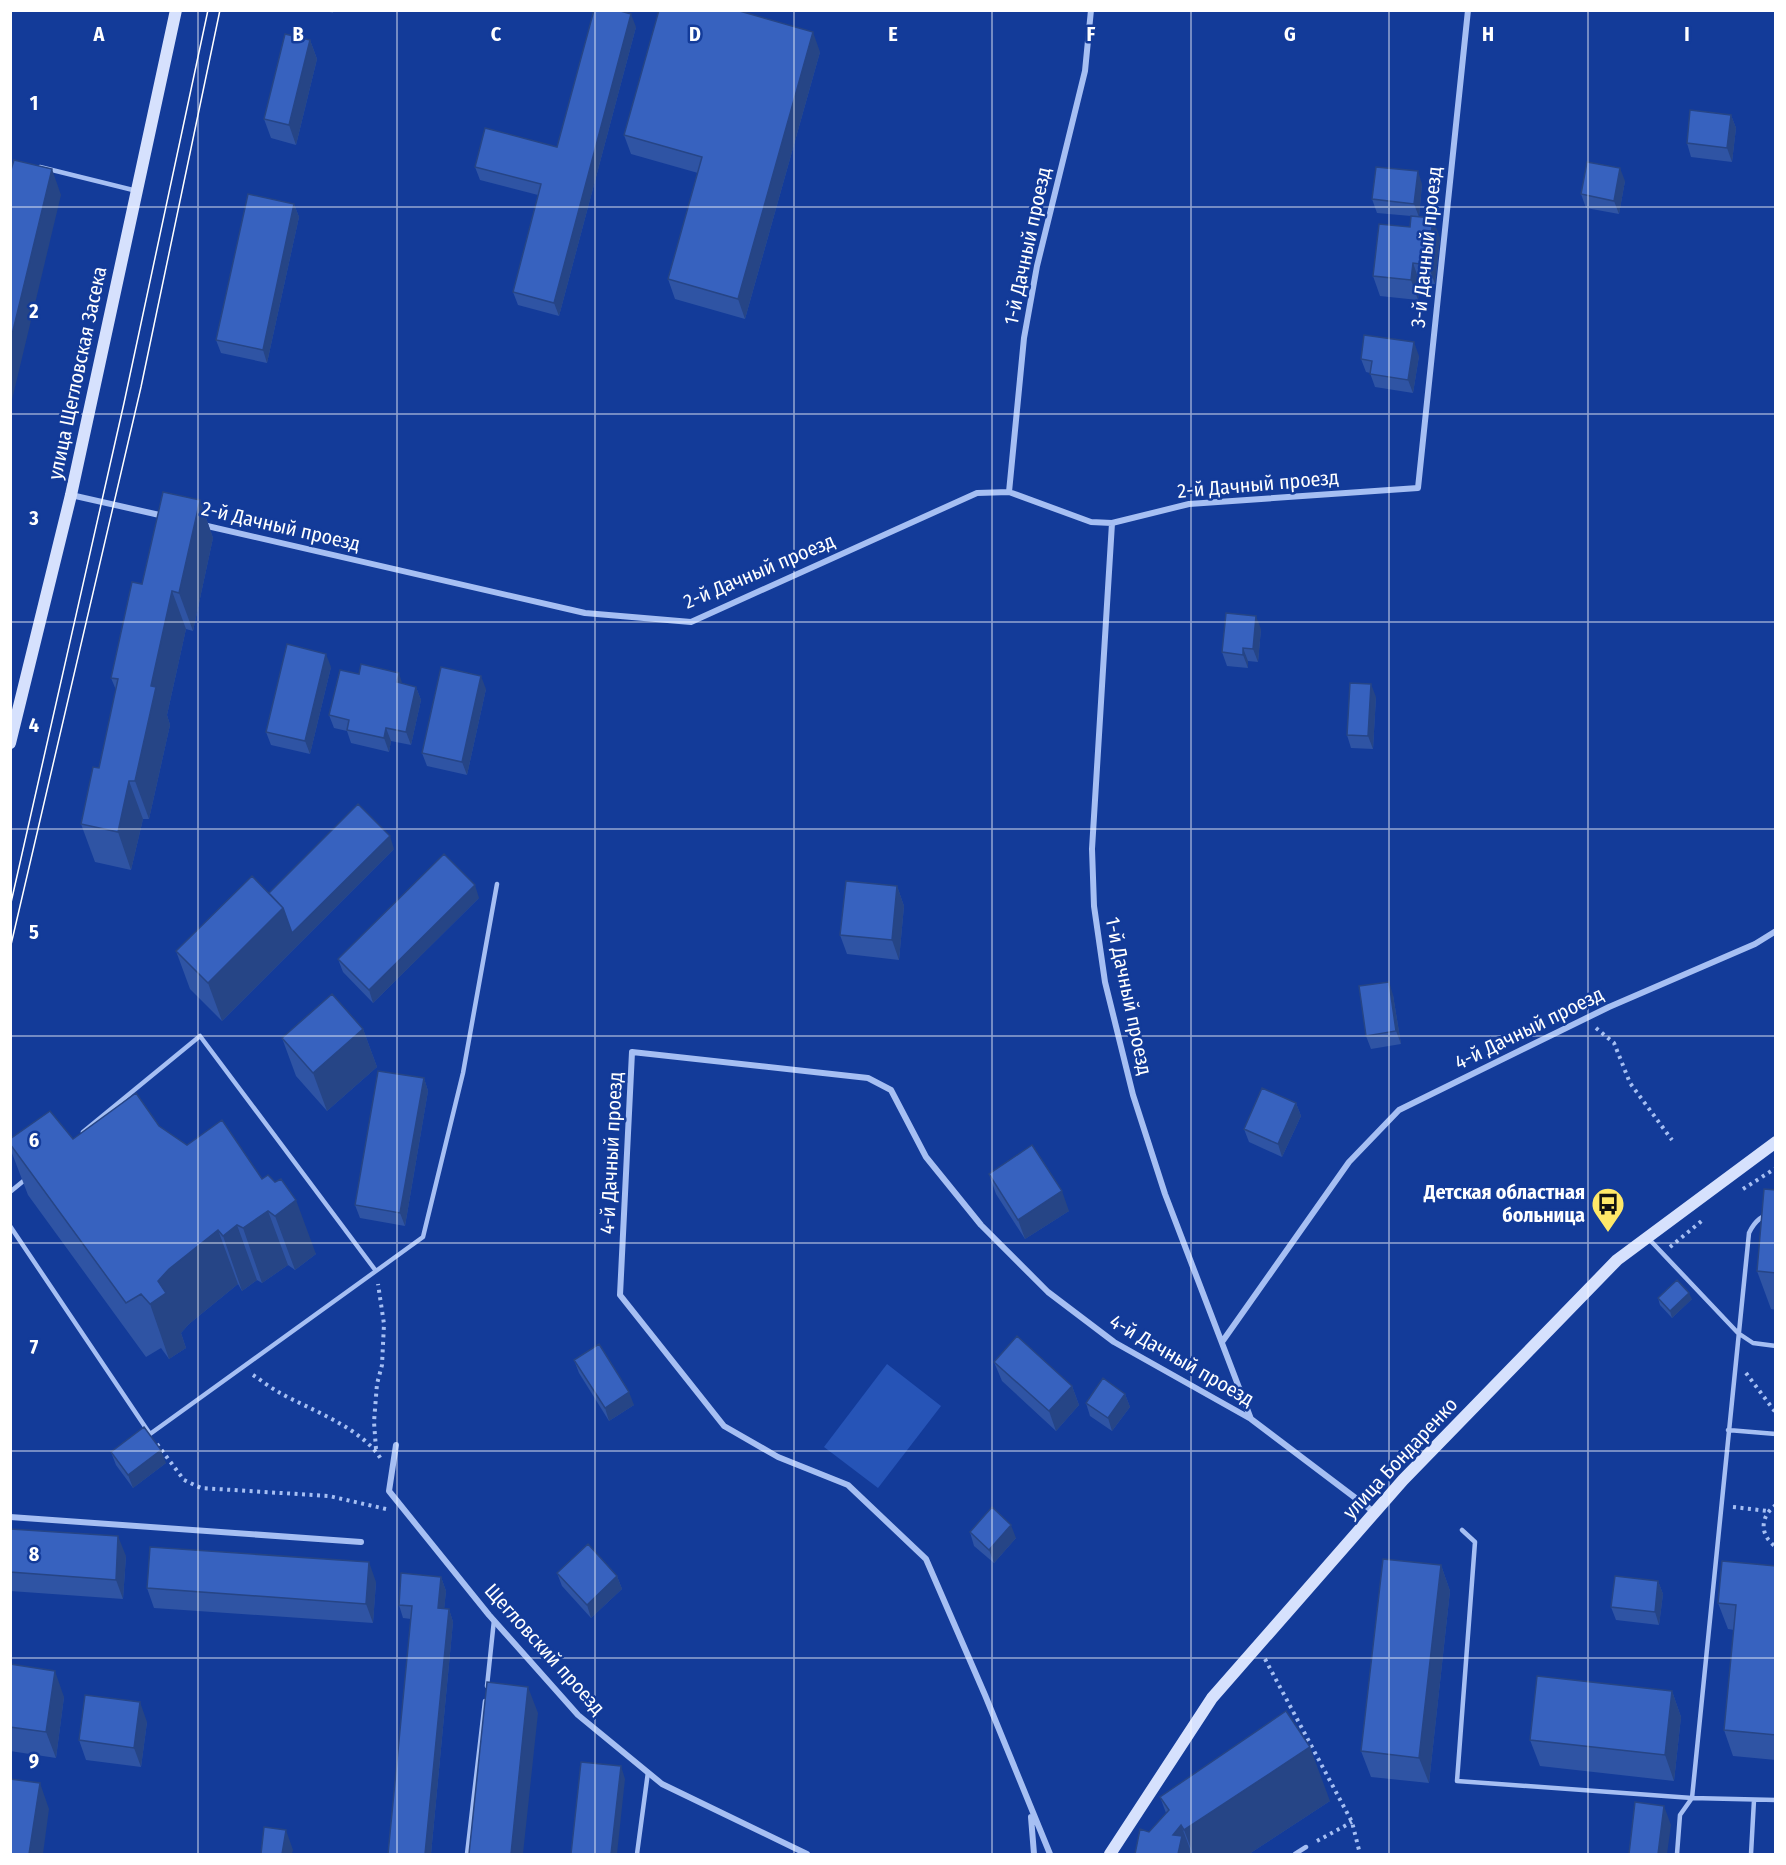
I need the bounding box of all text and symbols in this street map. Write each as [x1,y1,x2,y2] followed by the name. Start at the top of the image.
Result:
[93,22,106,46] text: A
[292,22,304,46] text: B
[491,22,502,46] text: C
[689,22,701,46] text: D
[888,22,898,46] text: E
[1087,22,1096,46] text: F
[1284,22,1296,46] text: G
[1482,22,1494,46] text: H
[1684,22,1690,46] text: I
[30,91,38,115] text: 1
[999,165,1055,327] street label: 1-й Дачный проезд
[1406,165,1446,329] street label: 3-й Дачный проезд
[43,264,111,482] street label: улица Щегловская Засека
[28,299,39,323] text: 2
[1176,465,1340,503] street label: 2-й Дачный проезд
[199,496,363,556] street label: 2-й Дачный проезд
[28,506,39,530] text: 3
[680,528,838,614] street label: 2-й Дачный проезд
[29,713,39,737] text: 4
[1101,915,1157,1077] street label: 1-й Дачный проезд
[29,920,39,944] text: 5
[1451,982,1607,1074] street label: 4-й Дачный проезд
[595,1071,627,1235] street label: 4-й Дачный проезд
[29,1128,39,1152] text: 6
[1423,1180,1585,1227] place label: Детская областная больница
[1590,1186,1626,1233] bus stop icon: Детская областная больница
[1106,1309,1258,1411] street label: 4-й Дачный проезд
[30,1335,39,1359] text: 7
[1338,1392,1462,1524] street label: улица Бондаренко
[29,1542,40,1566] text: 8
[480,1578,610,1720] street label: Щегловский проезд
[29,1749,39,1773] text: 9

